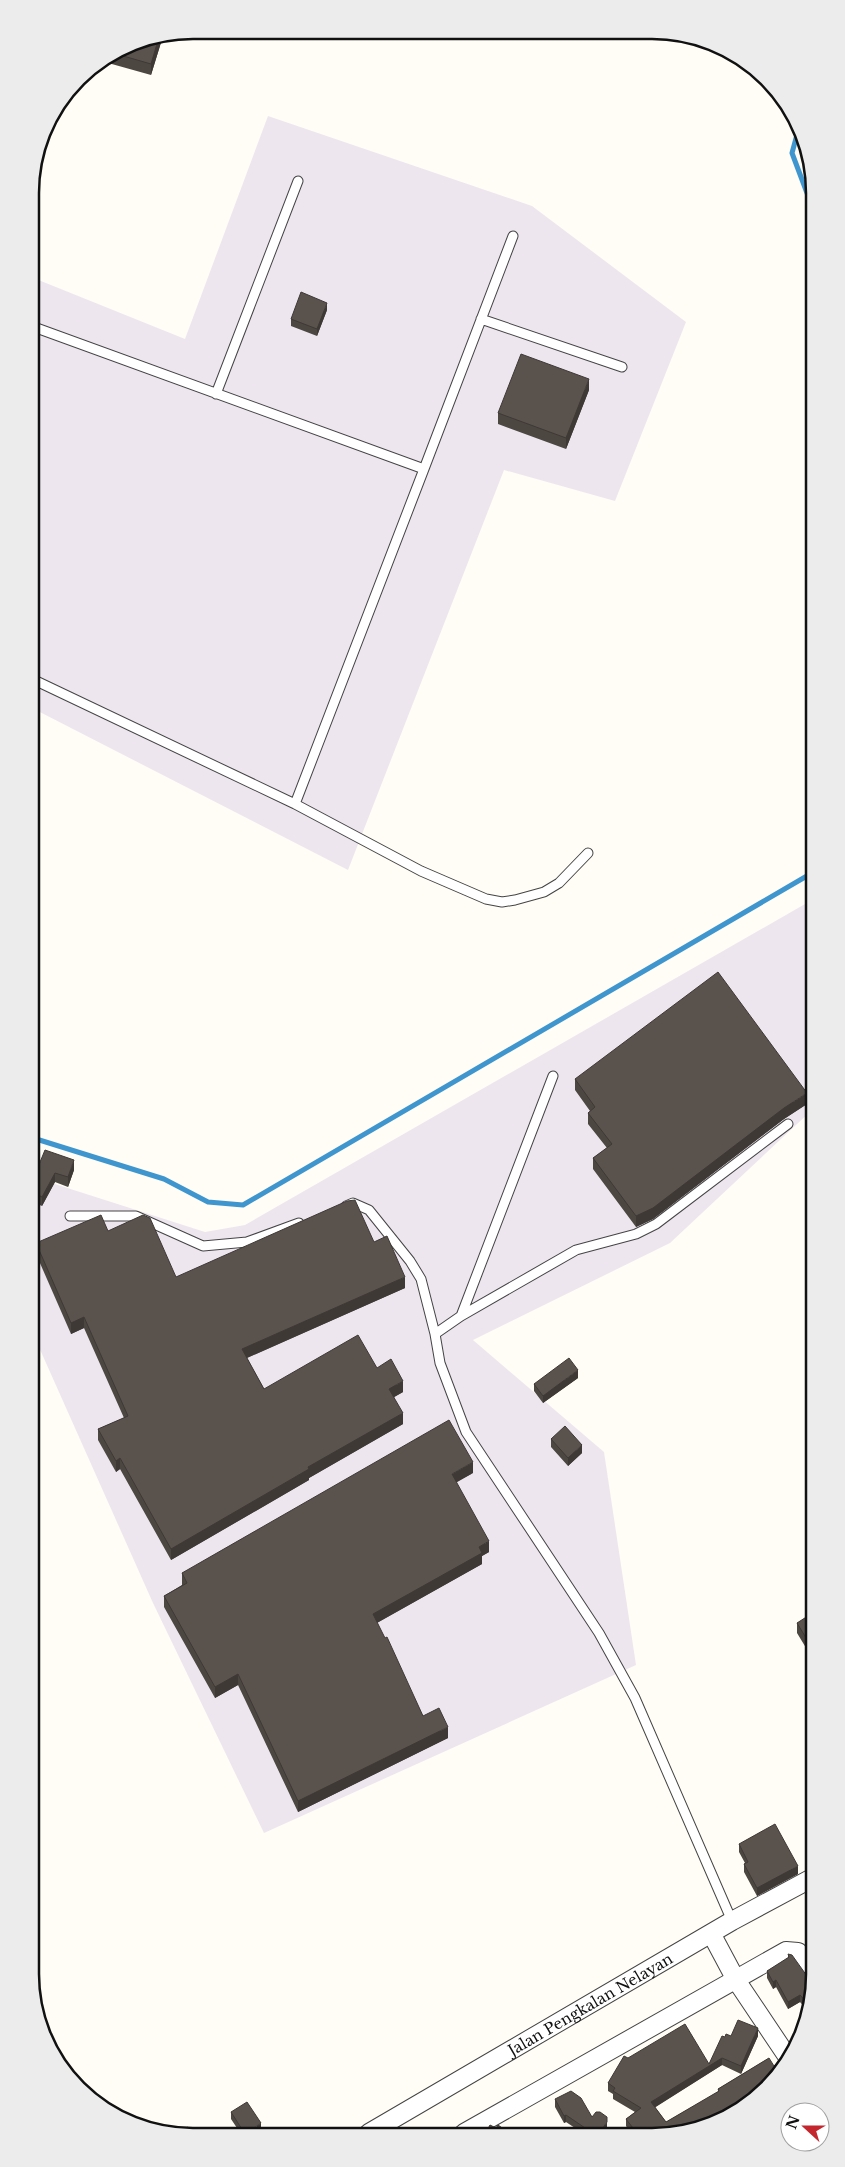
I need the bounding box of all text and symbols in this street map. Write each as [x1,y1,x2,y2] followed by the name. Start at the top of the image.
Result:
[503,1948,676,2060] street label: Jalan Pengkalan Nelayan
[780,2102,830,2152] north arrow
[782,2113,804,2132] text: N

